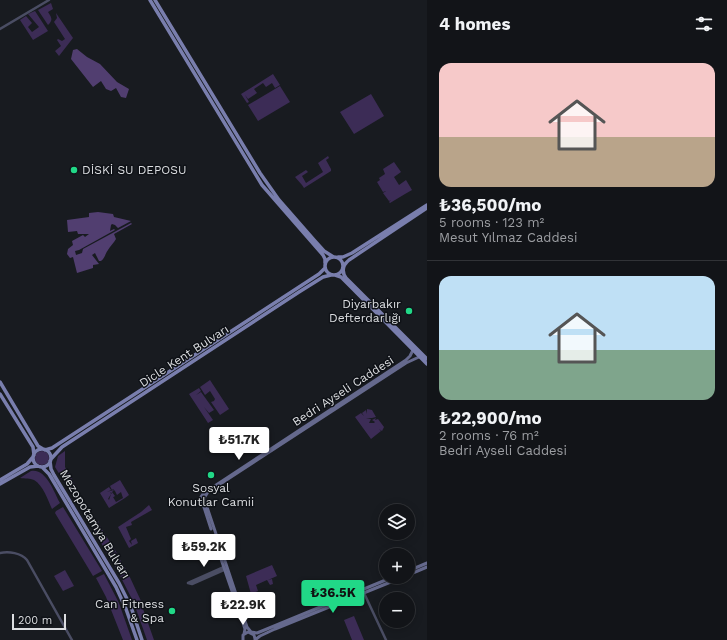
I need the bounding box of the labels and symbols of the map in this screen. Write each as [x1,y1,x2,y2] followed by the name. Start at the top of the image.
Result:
[82,163,187,177] place label: DİSKİ SU DEPOSU
[69,165,79,175] marker: DİSKİ SU DEPOSU
[329,297,401,325] place label: Diyarbakır Defterdarlığı
[404,306,414,316] marker: Diyarbakır Defterdarlığı
[137,322,231,390] street label: Dicle Kent Bulvarı
[290,353,396,429] street label: Bedri Ayseli Caddesi
[206,427,272,461] pin: ₺51.7K
[57,467,133,581] street label: Mezopotamya Bulvarı
[206,470,216,480] marker: Sosyal Konutlar Camii
[168,481,254,509] place label: Sosyal Konutlar Camii
[171,534,237,568] pin: ₺59.2K
[300,580,366,614] pin: ₺36.5K
[210,592,276,626] pin: ₺22.9K
[95,597,164,625] place label: Can Fitness & Spa
[167,606,177,616] marker: Can Fitness & Spa
[12,612,66,631] scale bar

